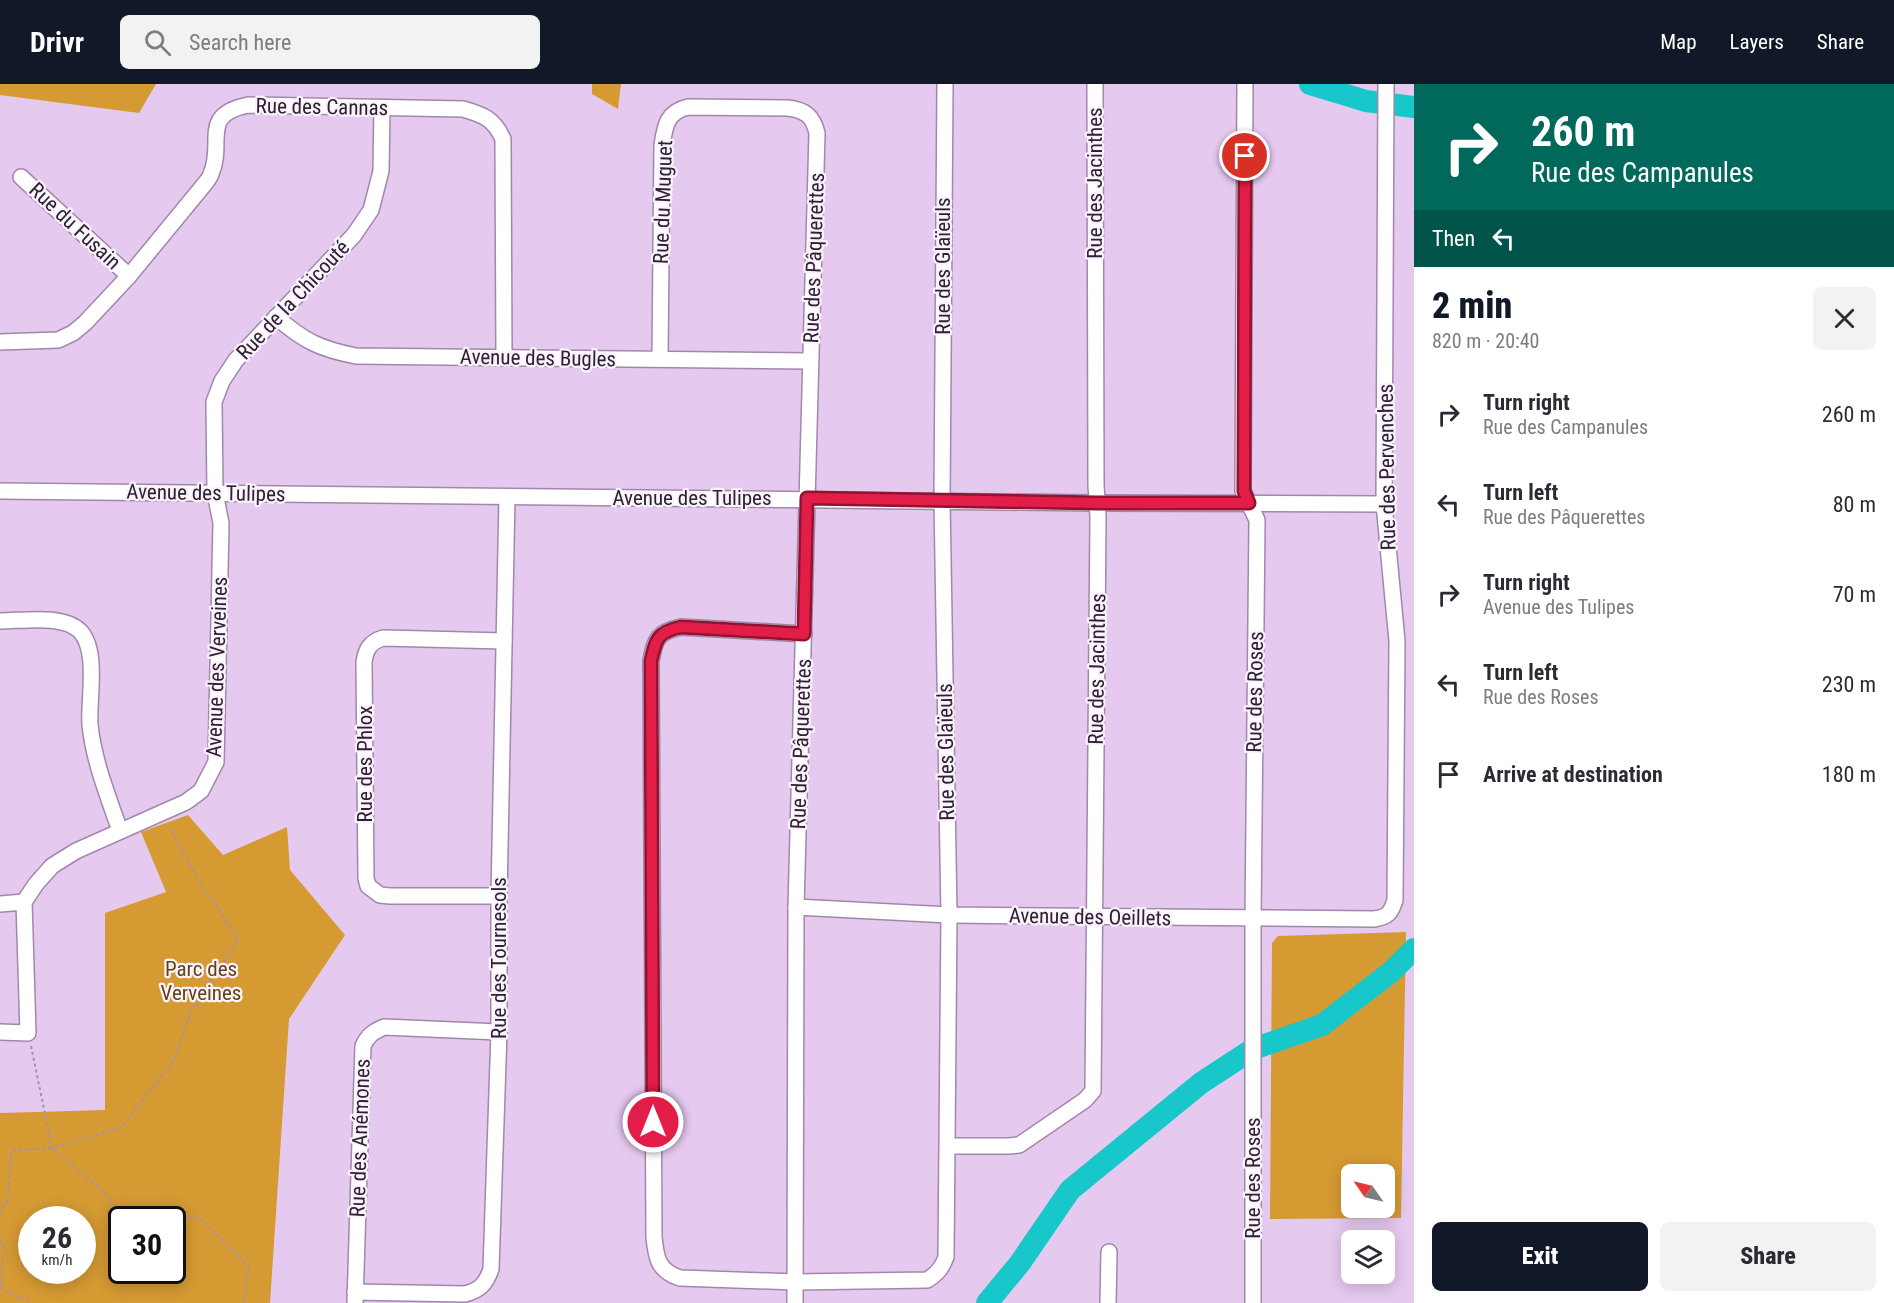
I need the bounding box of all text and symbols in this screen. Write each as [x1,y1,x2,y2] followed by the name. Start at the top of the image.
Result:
[120,15,540,69] search box
[30,26,84,59] text: Drivr
[141,26,174,59] icon: search
[189,30,291,55] text: Search here
[1660,30,1697,54] text: Map
[1730,30,1784,54] text: Layers
[1817,30,1864,54] text: Share
[256,94,388,120] street label: Rue des Cannas
[1083,107,1107,259] street label: Rue des Jacinthes
[1531,107,1636,156] text: 260 m
[1432,108,1510,186] icon: right
[1219,130,1270,181] pin
[1228,139,1261,172] icon: arrive
[649,140,677,264] street label: Rue du Muguet
[1531,157,1754,189] text: Rue des Campanules
[799,172,829,344] street label: Rue des Pâquerettes
[24,178,126,274] street label: Rue du Fusain
[931,197,955,335] street label: Rue des Glaïeuls
[1487,222,1520,255] icon: left
[1432,226,1475,251] text: Then
[232,235,354,365] street label: Rue de la Chicouté
[1432,285,1512,327] text: 2 min
[1813,287,1876,350] button: close
[1432,329,1539,353] text: 820 m · 20:40
[460,345,616,371] street label: Avenue des Bugles
[1374,383,1400,551] street label: Rue des Pervenches
[1483,390,1570,415] text: Turn right
[1432,398,1465,431] icon: right
[1822,402,1876,427] text: 260 m
[1483,415,1648,439] text: Rue des Campanules
[126,480,286,506] street label: Avenue des Tulipes
[1483,480,1558,505] text: Turn left
[612,486,772,510] street label: Avenue des Tulipes
[1432,488,1465,521] icon: left
[1833,492,1876,517] text: 80 m
[1483,505,1645,529] text: Rue des Pâquerettes
[1483,570,1570,595] text: Turn right
[202,576,232,758] street label: Avenue des Verveines
[1432,578,1465,611] icon: right
[1833,582,1876,607] text: 70 m
[1084,593,1110,745] street label: Rue des Jacinthes
[1483,595,1634,619] text: Avenue des Tulipes
[1242,631,1268,753] street label: Rue des Roses
[786,658,816,830] street label: Rue des Pâquerettes
[1483,660,1558,685] text: Turn left
[1432,668,1465,701] icon: left
[1822,672,1876,697] text: 230 m
[933,683,959,821] street label: Rue des Glaïeuls
[1483,685,1599,709] text: Rue des Roses
[353,706,377,822] street label: Rue des Phlox
[1432,758,1465,791] icon: arrive
[1483,762,1663,787] text: Arrive at destination
[1822,762,1876,787] text: 180 m
[487,877,511,1039] street label: Rue des Tournesols
[1009,904,1171,930] street label: Avenue des Oeillets
[161,957,241,1005] park label: Parc des Verveines
[345,1058,375,1218] street label: Rue des Anémones
[621,1090,685,1154] position arrow
[1241,1117,1265,1239] street label: Rue des Roses
[1341,1164,1395,1218] north arrow
[1341,1164,1395,1284] map controls
[108,1206,186,1284] speed limit sign: 30
[42,1220,72,1255] text: 26
[1432,1222,1648,1291] button: Exit
[1660,1222,1876,1291] button: Share
[1341,1230,1395,1284] button: layers
[42,1251,72,1269] text: km/h

